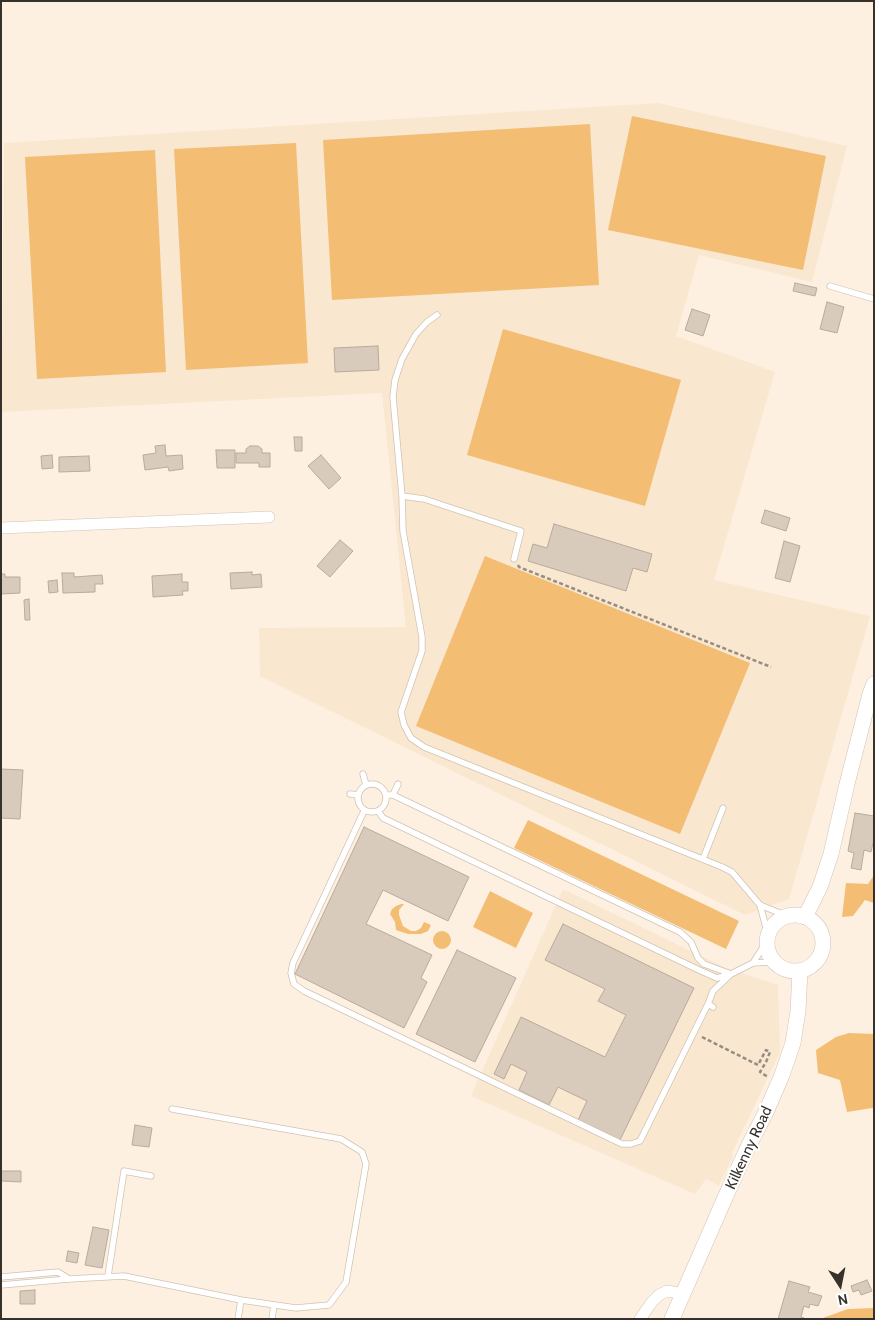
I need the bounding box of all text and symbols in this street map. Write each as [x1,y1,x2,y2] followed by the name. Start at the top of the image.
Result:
[722,1104,776,1192] street label: Kilkenny Road
[815,1260,865,1310] north arrow
[836,1290,849,1310] text: N

